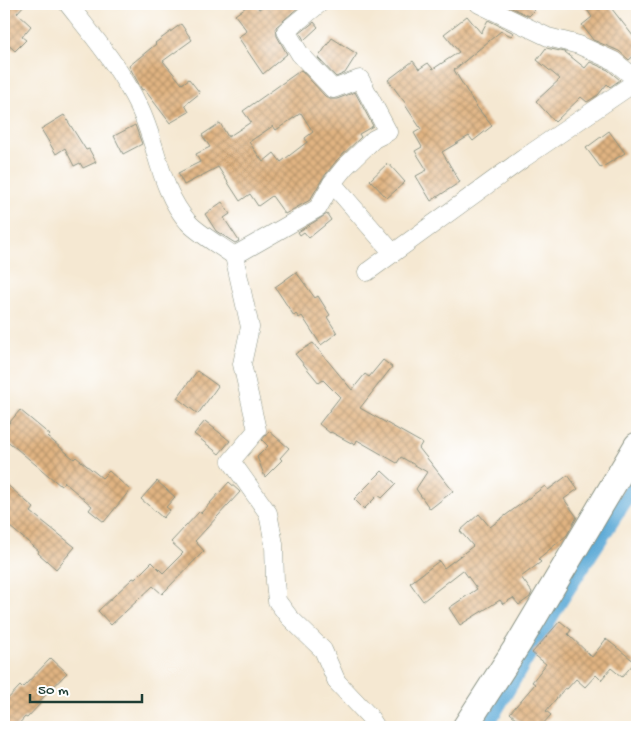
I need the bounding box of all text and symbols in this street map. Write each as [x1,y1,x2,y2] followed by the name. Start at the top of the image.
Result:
[30,671,142,703] scale bar
[38,682,69,700] text: 50 m

